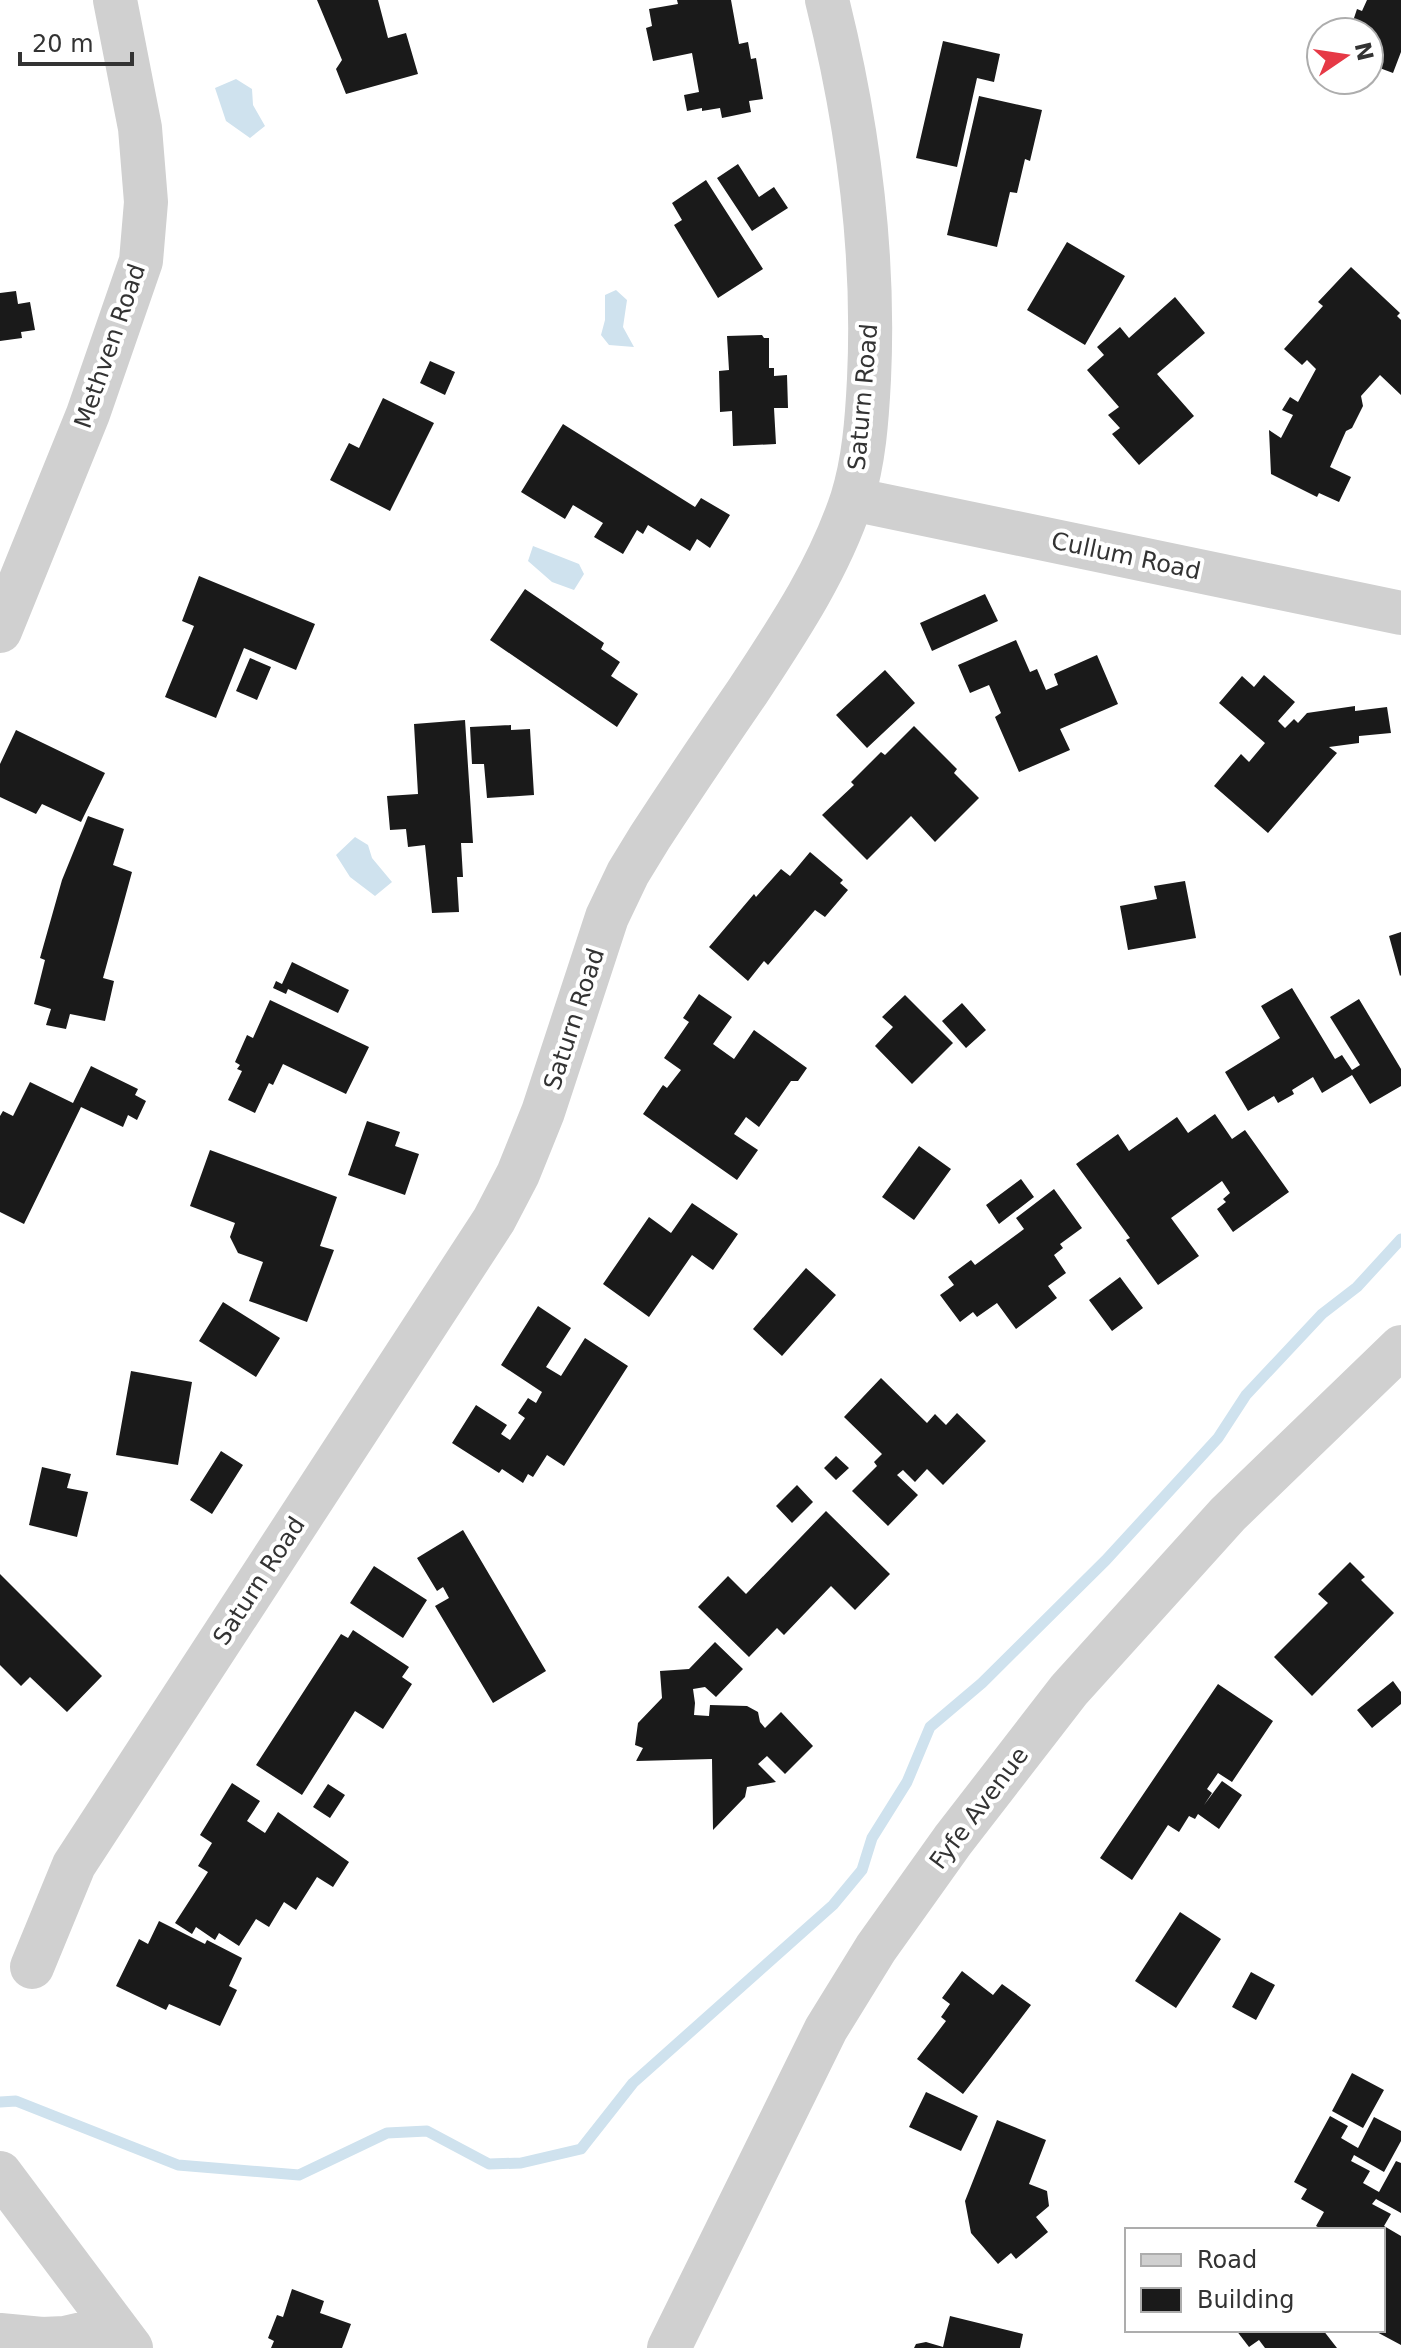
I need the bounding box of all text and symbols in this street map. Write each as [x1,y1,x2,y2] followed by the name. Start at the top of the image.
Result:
[20,16,132,66] scale bar
[1305,16,1385,96] north arrow
[32,30,94,58] text: 20 m
[1350,40,1378,63] text: N
[69,260,151,432] street label: Methven Road
[843,323,883,471] street label: Saturn Road
[1049,527,1203,585] street label: Cullum Road
[538,945,610,1093] street label: Saturn Road
[207,1512,311,1650] street label: Saturn Road
[924,1741,1034,1875] street label: Fyfe Avenue
[1125,2228,1385,2332] legend
[1197,2246,1257,2274] text: Road
[1197,2286,1294,2314] text: Building

